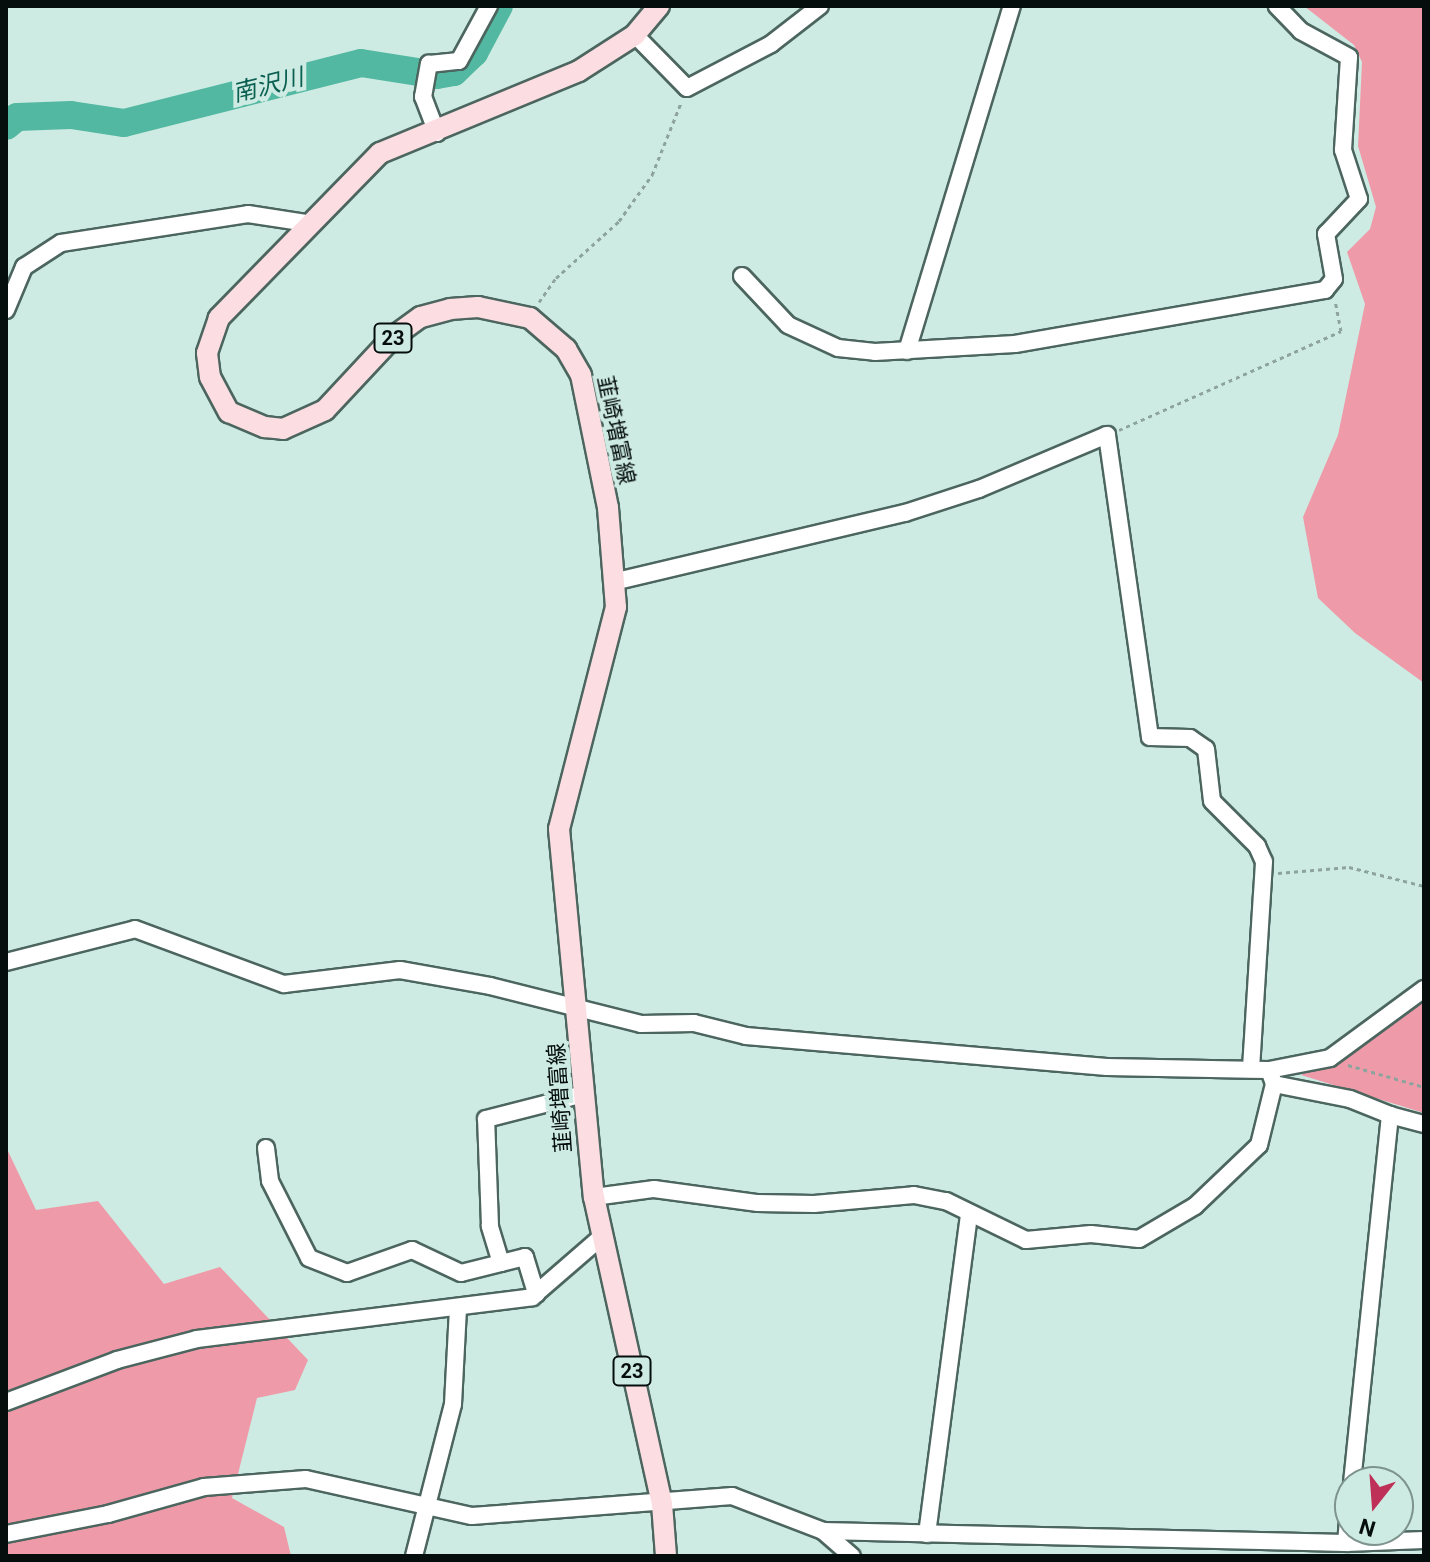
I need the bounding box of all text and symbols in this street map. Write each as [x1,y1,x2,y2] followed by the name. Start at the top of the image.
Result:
[230,63,306,109] water label: 南沢川
[373,322,413,354] road number: 23
[592,373,640,487] street label: 韮崎増富線
[543,1042,577,1154] street label: 韮崎増富線
[612,1355,652,1387] road number: 23
[1334,1466,1414,1546] north arrow
[1356,1513,1379,1542] text: N

